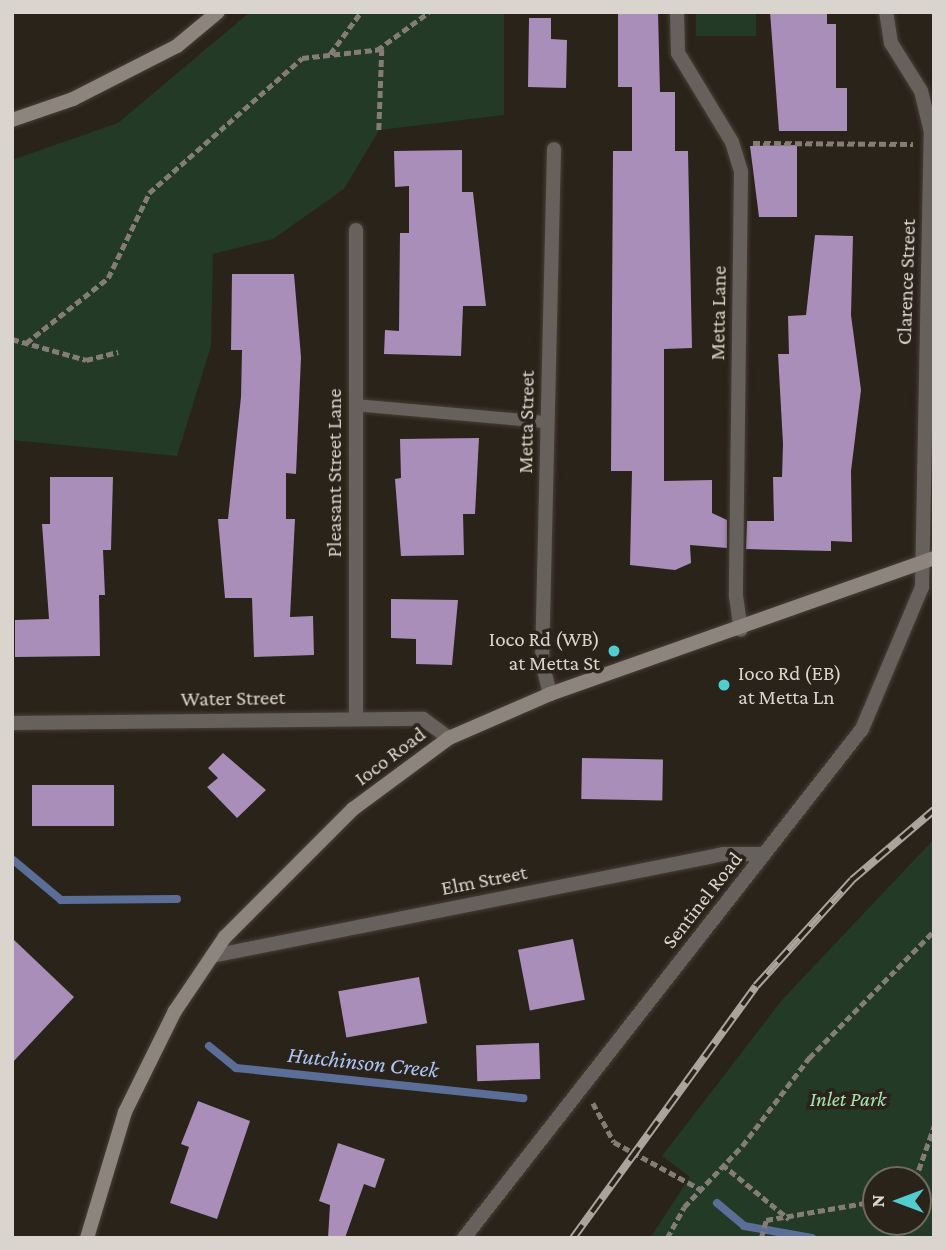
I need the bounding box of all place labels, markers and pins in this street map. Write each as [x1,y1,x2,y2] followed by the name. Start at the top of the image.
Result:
[489,626,600,676] place label: Ioco Rd (WB) at Metta St
[606,643,622,659] marker: Ioco Rd (WB) at Metta St
[738,660,842,710] place label: Ioco Rd (EB) at Metta Ln
[716,677,732,693] marker: Ioco Rd (EB) at Metta Ln

